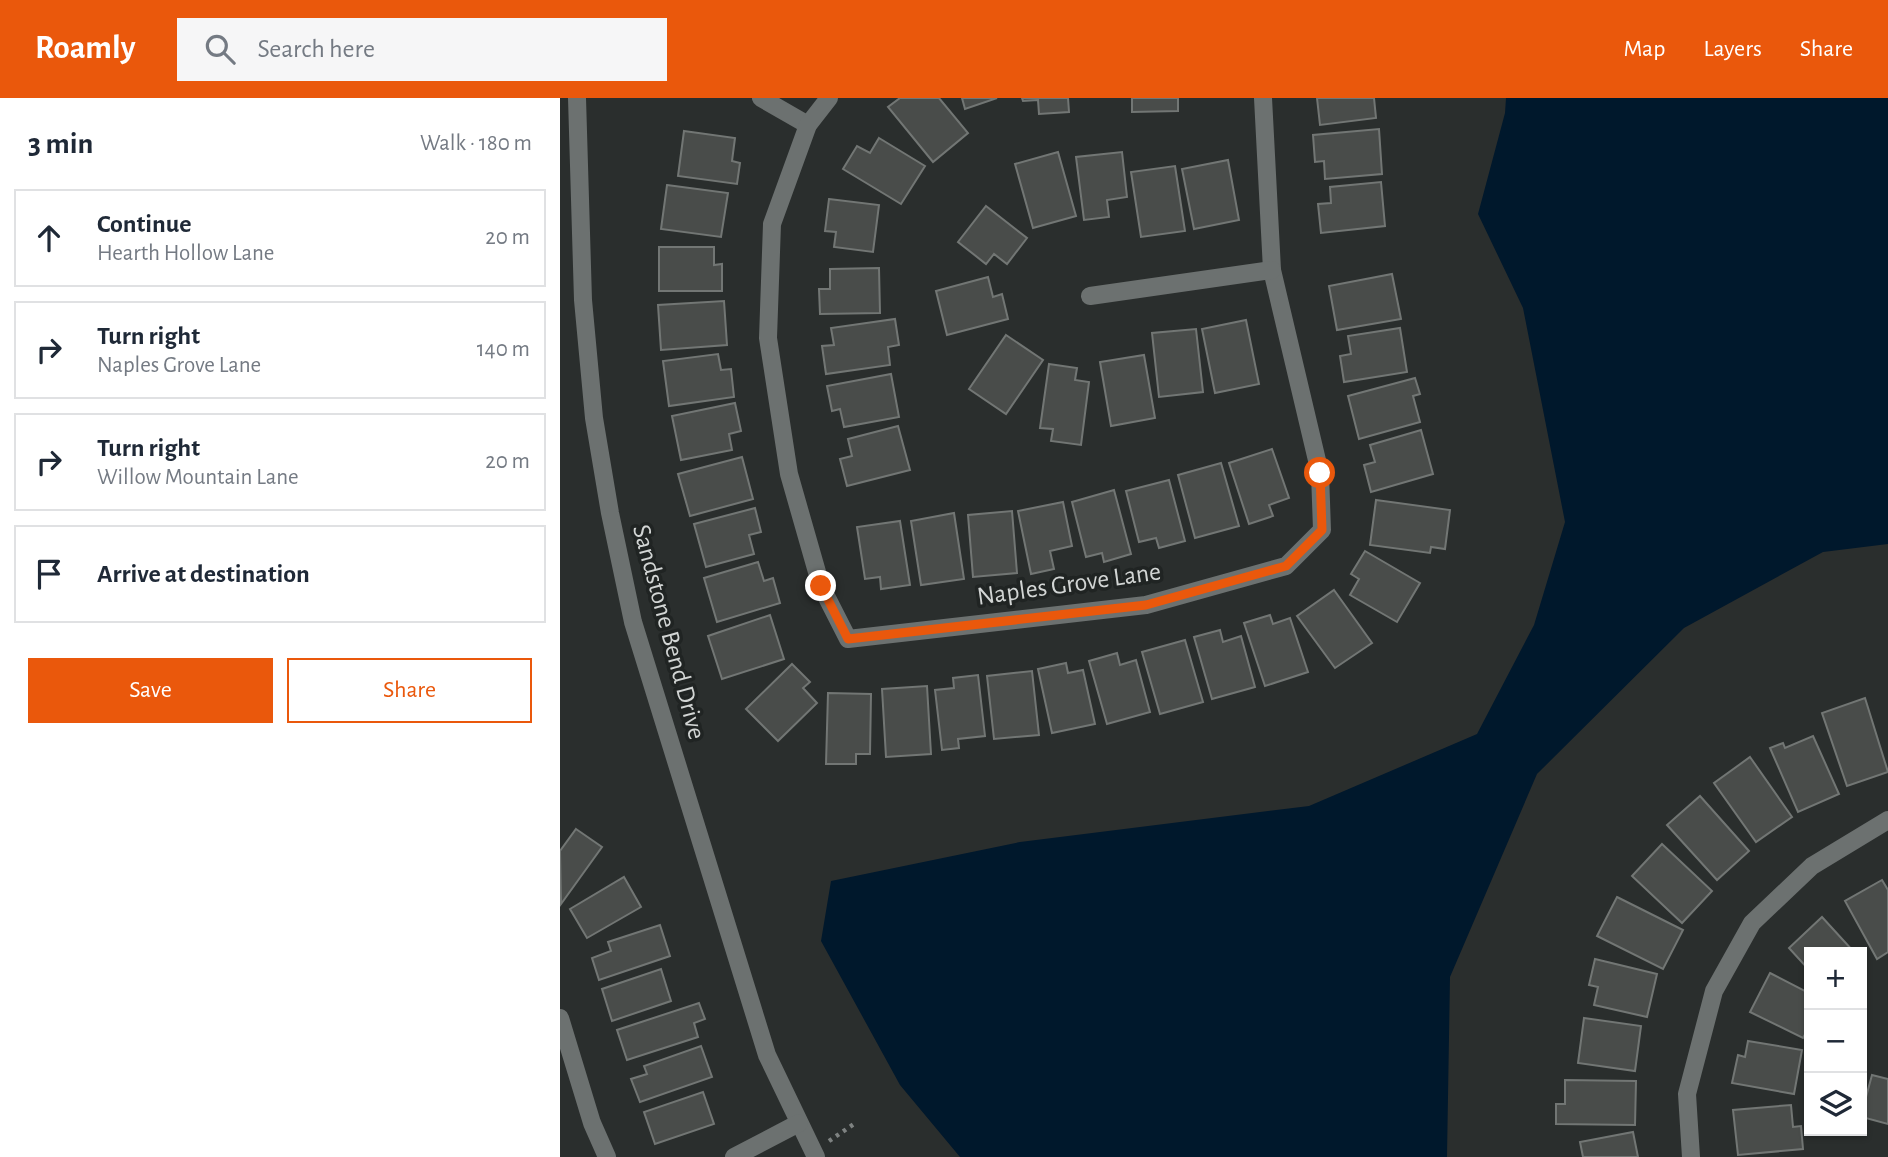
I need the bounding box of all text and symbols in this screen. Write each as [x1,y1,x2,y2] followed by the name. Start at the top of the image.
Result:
[177,18,667,81] search box
[201,30,239,68] icon: search
[35,32,135,65] text: Roamly
[257,36,375,62] text: Search here
[1623,37,1665,61] text: Map
[1703,37,1762,61] text: Layers
[1800,37,1853,61] text: Share
[28,129,93,159] text: 3 min
[420,132,532,155] text: Walk · 180 m
[97,211,192,237] text: Continue
[30,219,68,257] icon: ahead
[485,226,530,249] text: 20 m
[97,242,274,265] text: Hearth Hollow Lane
[97,323,200,349] text: Turn right
[30,331,68,369] icon: right
[477,338,530,361] text: 140 m
[97,354,261,377] text: Naples Grove Lane
[97,435,200,461] text: Turn right
[30,443,68,481] icon: right
[485,450,530,473] text: 20 m
[1304,457,1335,488] route start
[97,466,299,489] text: Willow Mountain Lane
[628,522,710,742] street label: Sandstone Bend Drive
[30,555,68,593] icon: arrive
[975,558,1163,610] street label: Naples Grove Lane
[97,561,310,587] text: Arrive at destination
[805,570,836,601] route end
[28,658,273,723] button: Save
[287,658,532,723] button: Share
[1804,947,1867,1136] map controls
[1804,947,1867,1010] button: +
[1804,1010,1867,1073] button: −
[1804,1073,1867,1136] button: layers

